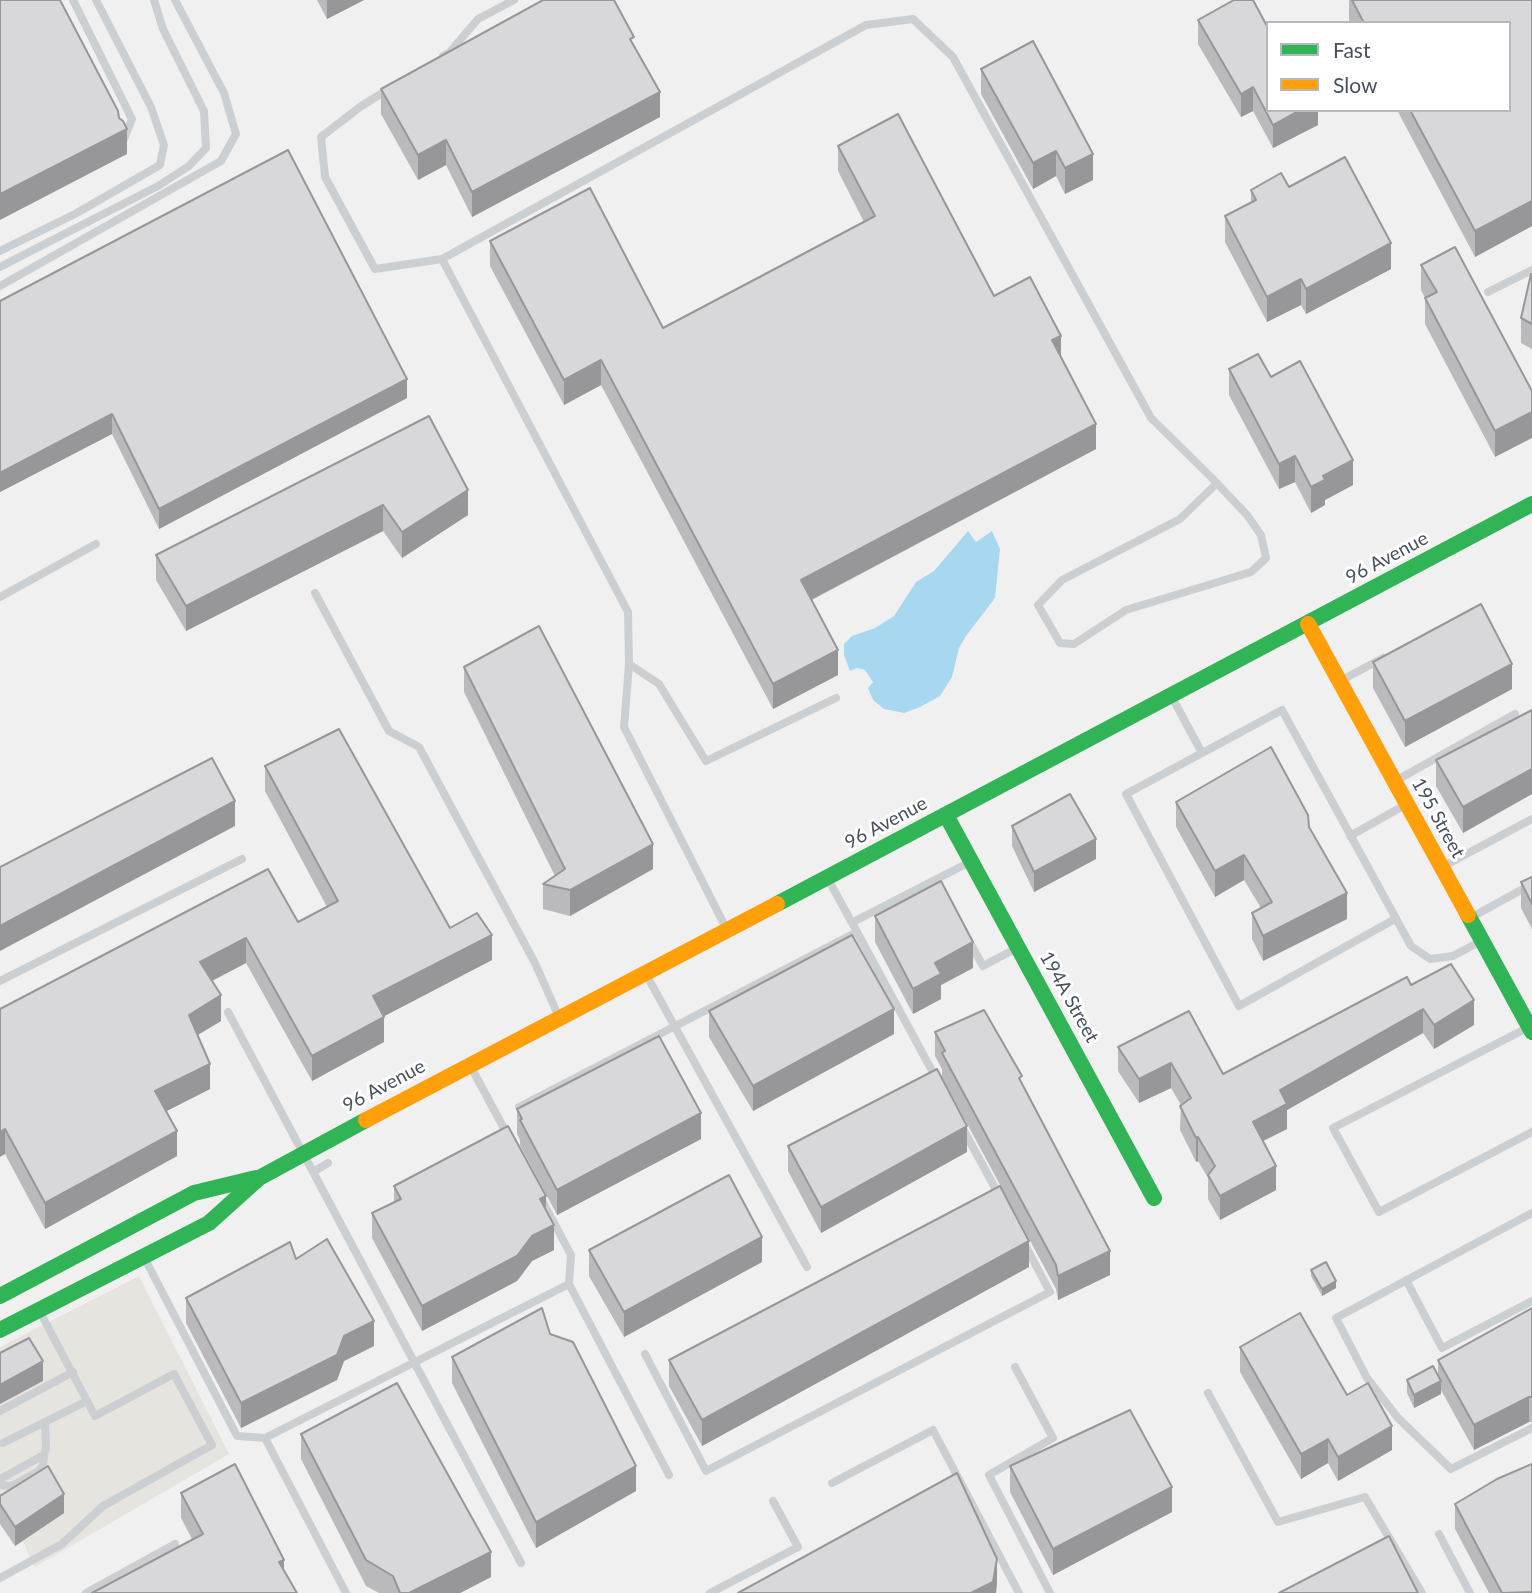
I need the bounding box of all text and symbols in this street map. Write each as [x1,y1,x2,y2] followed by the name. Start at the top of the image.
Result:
[1266,21,1511,112] legend
[1333,37,1370,62] text: Fast
[1333,72,1377,97] text: Slow
[1342,527,1432,589] street label: 96 Avenue
[1407,774,1469,862] street label: 195 Street
[841,792,931,854] street label: 96 Avenue
[1035,947,1103,1047] street label: 194A Street
[339,1055,429,1117] street label: 96 Avenue

